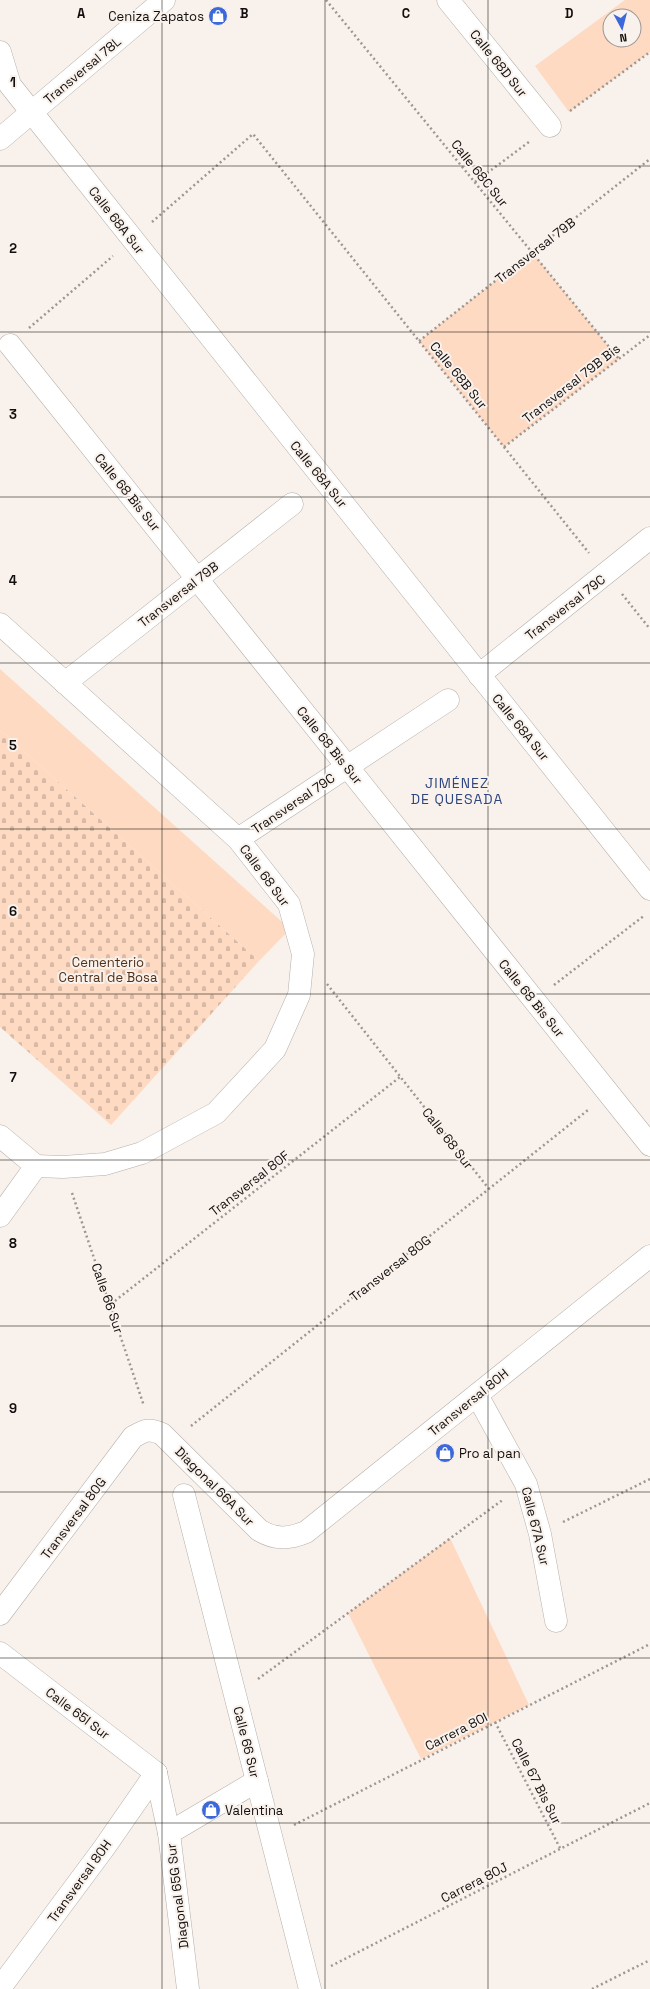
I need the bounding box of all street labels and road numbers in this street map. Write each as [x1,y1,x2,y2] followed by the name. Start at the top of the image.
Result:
[466,26,531,101] street label: Calle 68D Sur
[40,33,125,108] street label: Transversal 78L
[447,136,512,211] street label: Calle 68C Sur
[85,183,148,258] street label: Calle 68A Sur
[492,214,579,287] street label: Transversal 79B
[426,338,491,413] street label: Calle 68B Sur
[519,340,624,427] street label: Transversal 79B Bis
[286,437,351,511] street label: Calle 68A Sur
[91,450,164,535] street label: Calle 68 Bis Sur
[135,558,222,631] street label: Transversal 79B
[522,571,609,644] street label: Transversal 79C
[488,690,553,764] street label: Calle 68A Sur
[293,703,366,788] street label: Calle 68 Bis Sur
[248,769,338,838] street label: Transversal 79C
[236,841,294,910] street label: Calle 68 Sur
[495,956,568,1041] street label: Calle 68 Bis Sur
[418,1104,477,1173] street label: Calle 68 Sur
[206,1147,293,1220] street label: Transversal 80F
[346,1231,434,1305] street label: Transversal 80G
[88,1261,128,1336] street label: Calle 66 Sur
[425,1365,512,1440] street label: Transversal 80H
[171,1443,258,1530] street label: Diagonal 66A Sur
[37,1474,110,1563] street label: Transversal 80G
[518,1485,554,1567] street label: Calle 67A Sur
[42,1684,113,1743] street label: Calle 65I Sur
[229,1704,264,1780] street label: Calle 66 Sur
[422,1708,490,1754] street label: Carrera 80I
[508,1735,566,1827] street label: Calle 67 Bis Sur
[44,1837,115,1926] street label: Transversal 80H
[163,1842,192,1950] street label: Diagonal 65G Sur
[438,1858,511,1907] street label: Carrera 80J

